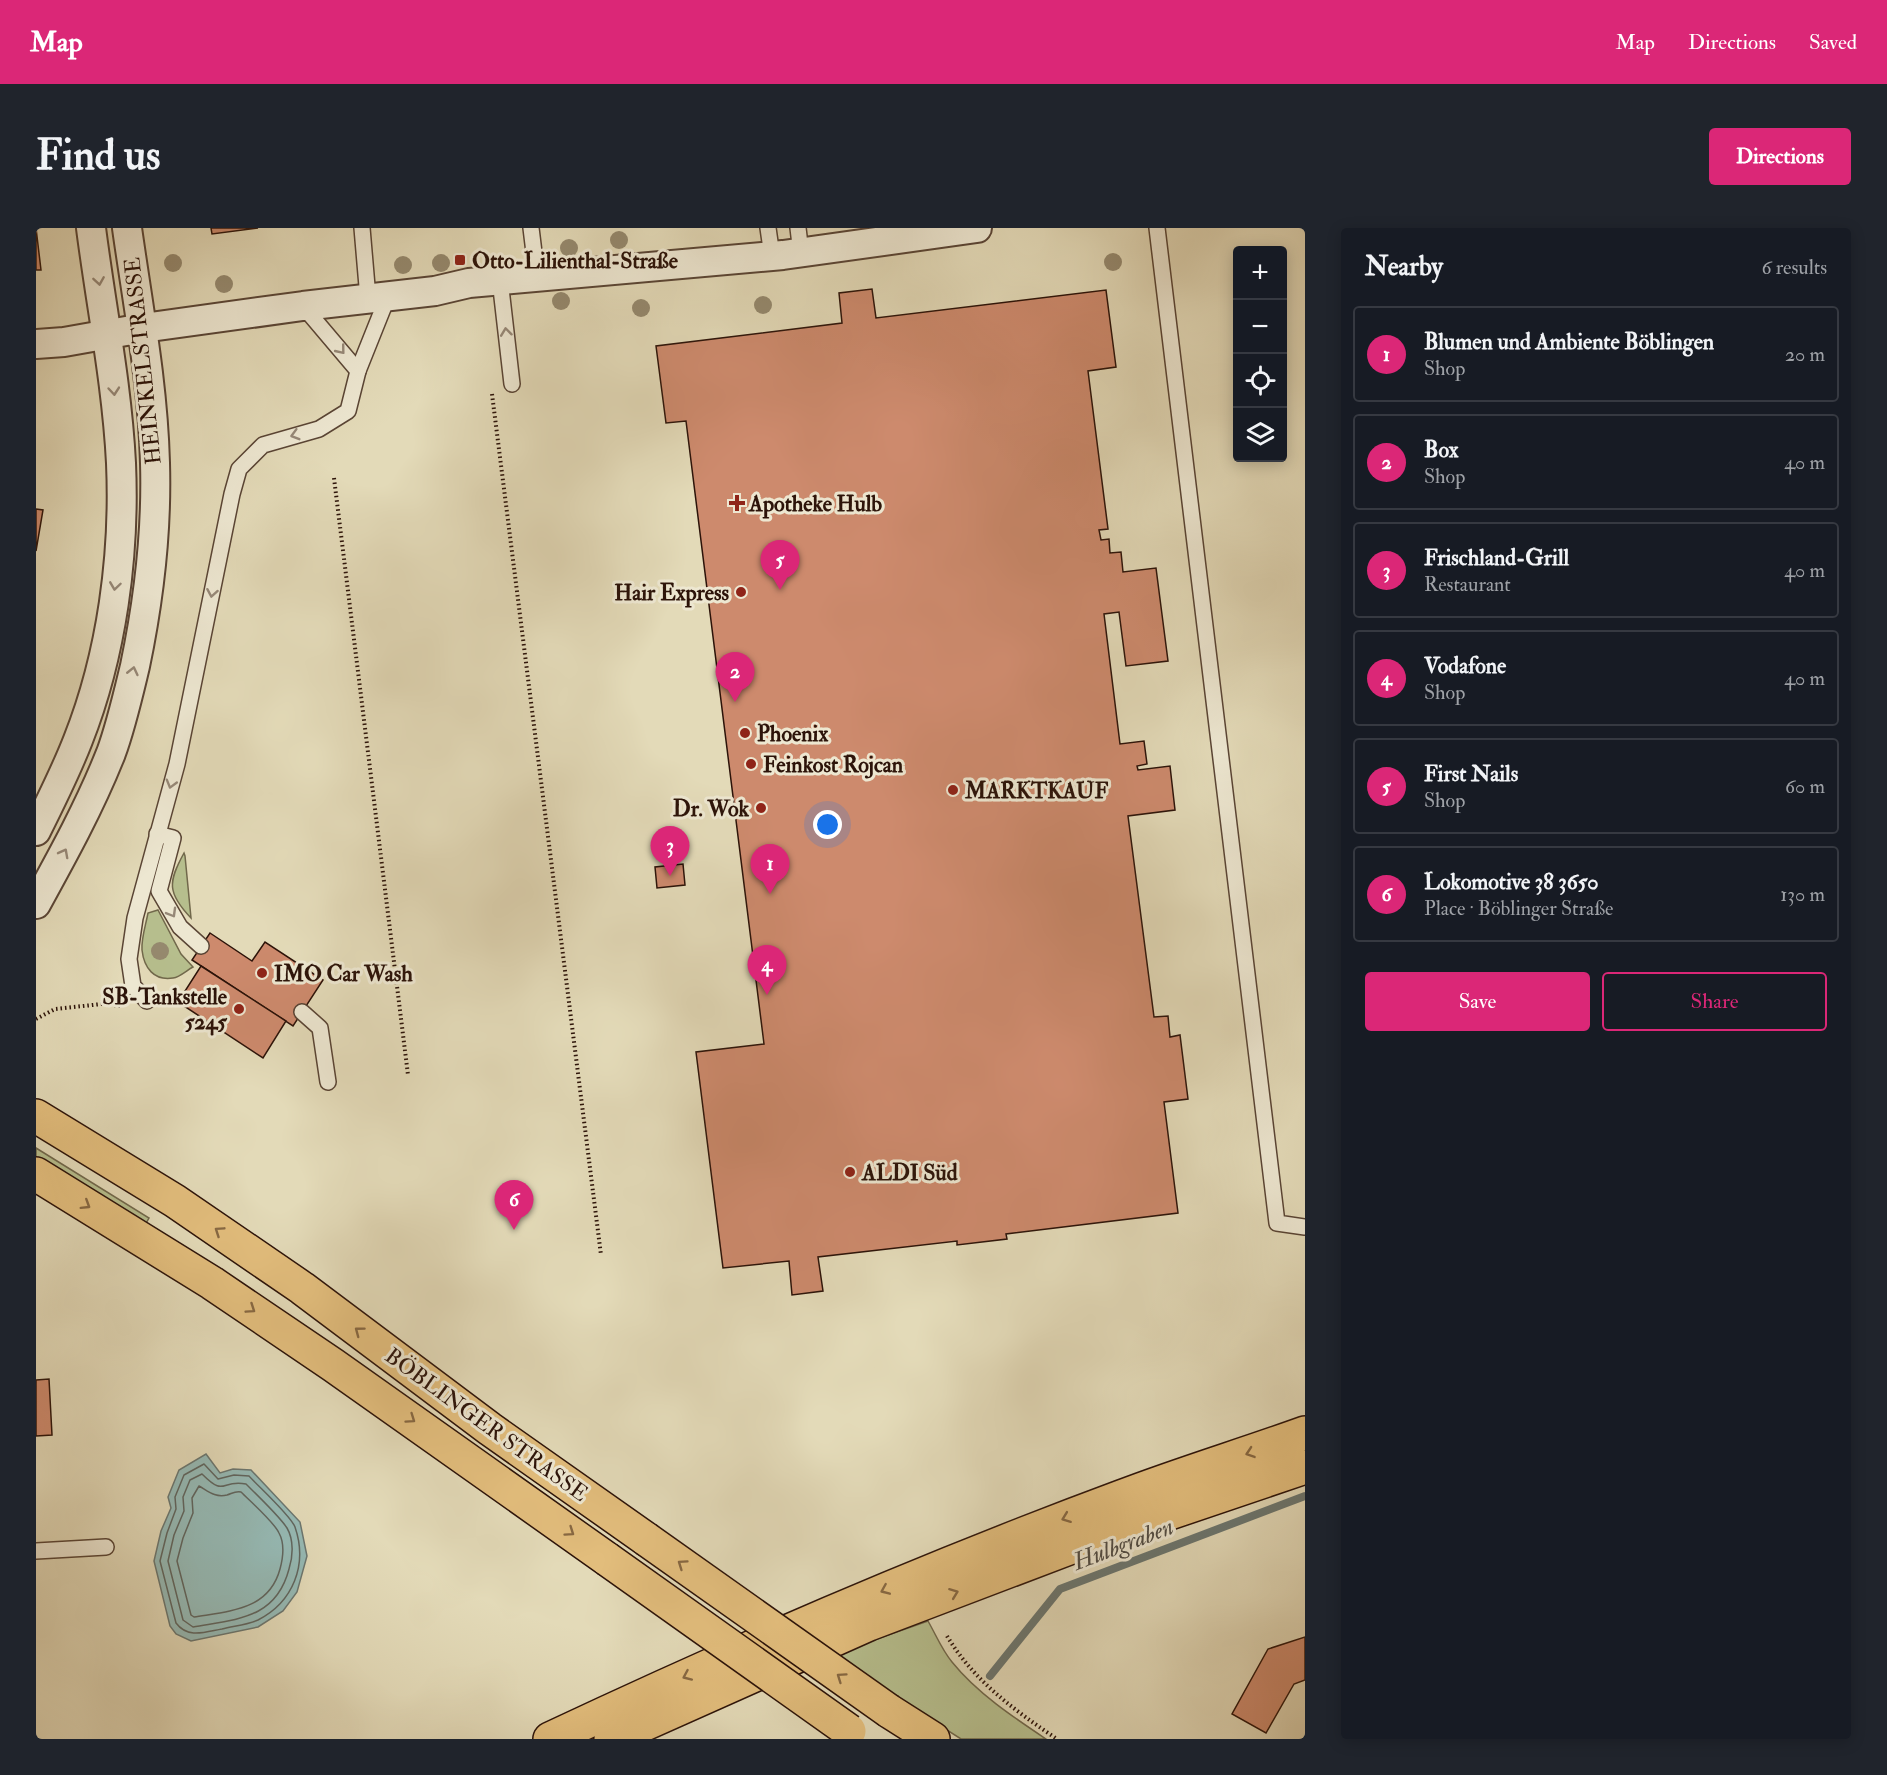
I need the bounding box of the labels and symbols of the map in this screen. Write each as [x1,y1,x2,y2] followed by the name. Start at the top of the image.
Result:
[472,247,679,275] place label: Otto-Lilienthal-Straße
[453,253,467,267] marker: Otto-Lilienthal-Straße
[118,256,168,466] street label: HEINKELSTRASSE
[92,276,104,285] one-way arrow
[500,328,513,337] one-way arrow
[334,344,345,355] one-way arrow
[108,387,121,396] one-way arrow
[290,428,300,441] one-way arrow
[748,490,882,519] place label: Apotheke Hulb
[730,496,744,510] marker: Apotheke Hulb
[760,540,800,590] pin: 5
[614,579,729,608] place label: Hair Express
[109,581,121,591] one-way arrow
[734,585,748,599] marker: Hair Express
[206,588,219,598] one-way arrow
[716,652,754,702] pin: 2
[126,667,139,677] one-way arrow
[757,720,828,748] place label: Phoenix
[738,726,752,740] marker: Phoenix
[763,751,904,779] place label: Feinkost Rojcan
[744,757,758,771] marker: Feinkost Rojcan
[964,777,1109,805] place label: MARKTKAUF
[166,778,178,789] one-way arrow
[946,783,960,797] marker: MARKTKAUF
[673,795,749,823] place label: Dr. Wok
[754,801,768,815] marker: Dr. Wok
[813,810,842,839] your location
[650,826,690,876] pin: 3
[750,844,790,894] pin: 1
[57,848,68,859] one-way arrow
[165,907,176,917] one-way arrow
[748,946,786,995] pin: 4
[274,960,413,988] place label: IMO Car Wash
[255,966,269,980] marker: IMO Car Wash
[102,983,228,1036] place label: SB-Tankstelle 5245
[232,1002,246,1016] marker: SB-Tankstelle 5245
[861,1159,958,1187] place label: ALDI Süd
[843,1165,857,1179] marker: ALDI Süd
[494,1180,534,1230] pin: 6
[80,1197,90,1209] one-way arrow
[215,1227,226,1238] one-way arrow
[244,1302,255,1313] one-way arrow
[355,1327,366,1338] one-way arrow
[379,1342,593,1508] street label: BÖBLINGER STRASSE
[405,1412,416,1423] one-way arrow
[1245,1445,1256,1458] one-way arrow
[1061,1511,1072,1523] one-way arrow
[1068,1511,1178,1578] water label: Hulbgraben
[564,1525,575,1536] one-way arrow
[677,1560,688,1571] one-way arrow
[880,1583,891,1595] one-way arrow
[949,1587,959,1600] one-way arrow
[682,1669,693,1681] one-way arrow
[836,1673,847,1684] one-way arrow

